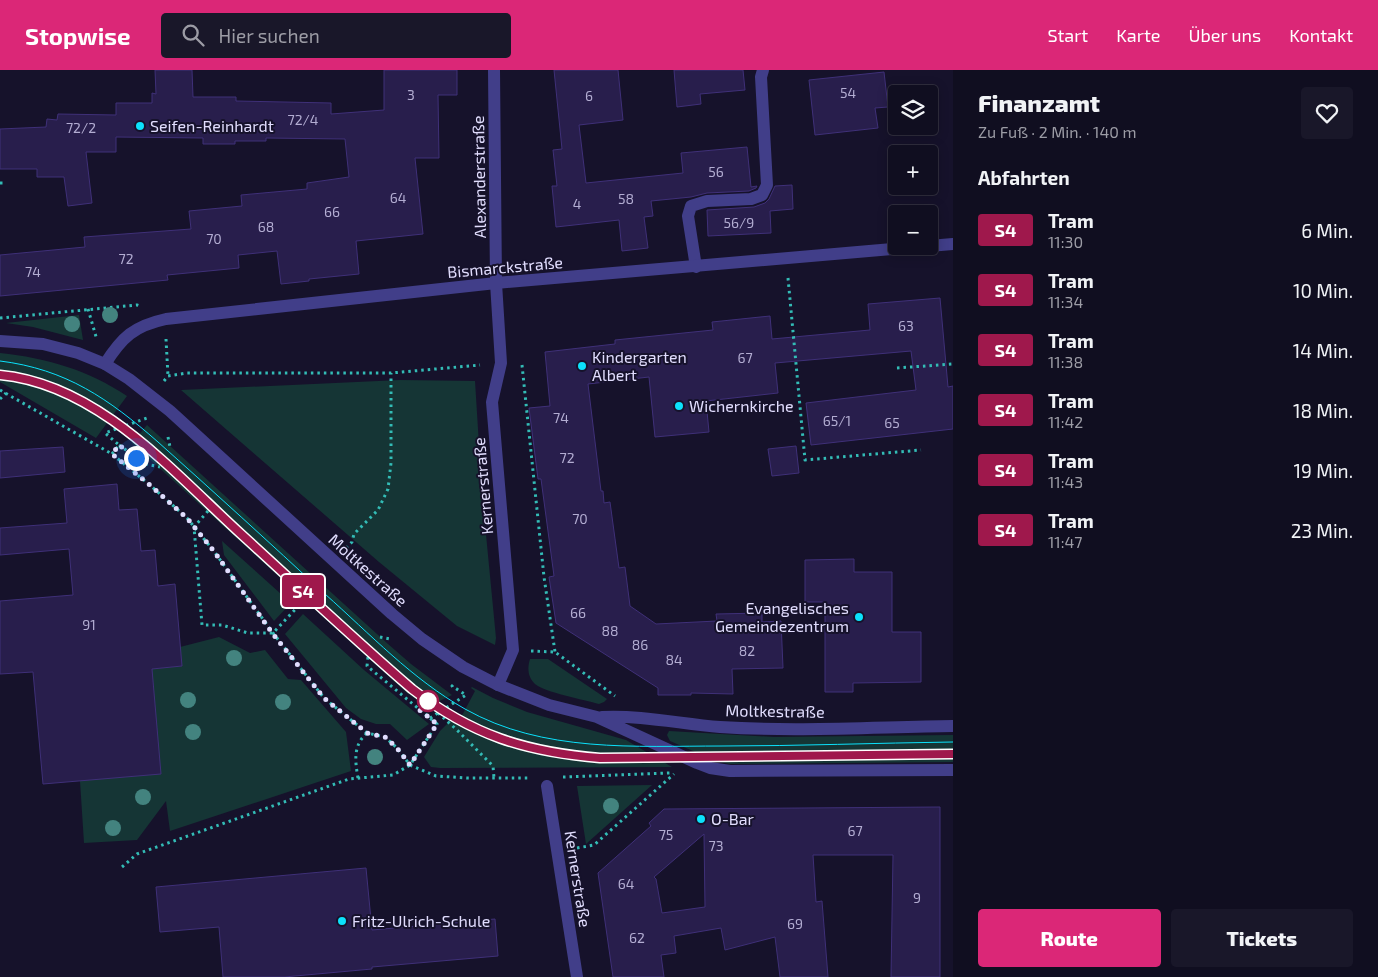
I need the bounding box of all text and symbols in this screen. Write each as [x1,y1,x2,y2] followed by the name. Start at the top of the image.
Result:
[161,13,511,58] search box
[25,21,131,50] text: Stopwise
[179,21,207,49] icon: search
[219,24,320,47] text: Hier suchen
[1047,24,1088,46] text: Start
[1116,24,1161,46] text: Karte
[1189,24,1261,46] text: Über uns
[1289,24,1353,46] text: Kontakt
[840,84,856,101] house number: 54
[888,85,938,255] map controls
[888,85,938,135] button: layers
[407,86,415,103] house number: 3
[585,87,593,104] house number: 6
[1301,87,1353,139] button: heart
[978,88,1100,117] text: Finanzamt
[288,111,318,128] house number: 72/4
[468,115,489,239] street label: Alexanderstraße
[150,116,274,135] place label: Seifen-Reinhardt
[66,119,96,136] house number: 72/2
[134,120,146,132] marker: Seifen-Reinhardt
[978,122,1137,141] text: Zu Fuß · 2 Min. · 140 m
[888,145,938,195] button: +
[708,163,724,180] house number: 56
[978,166,1070,189] text: Abfahrten
[390,189,406,206] house number: 64
[618,190,634,207] house number: 58
[573,195,581,212] house number: 4
[324,203,340,220] house number: 66
[888,205,938,255] button: −
[1048,209,1094,232] text: Tram
[724,214,754,231] house number: 56/9
[258,218,274,235] house number: 68
[994,219,1017,241] text: S4
[1301,219,1353,242] text: 6 Min.
[206,230,222,247] house number: 70
[1048,232,1083,251] text: 11:30
[118,250,134,267] house number: 72
[446,252,563,281] street label: Bismarckstraße
[25,263,41,280] house number: 74
[1048,269,1094,292] text: Tram
[994,279,1017,301] text: S4
[1293,279,1353,302] text: 10 Min.
[1048,292,1083,311] text: 11:34
[898,317,914,334] house number: 63
[1048,329,1094,352] text: Tram
[994,339,1017,361] text: S4
[1293,339,1353,362] text: 14 Min.
[592,347,687,384] place label: Kindergarten Albert
[737,349,753,366] house number: 67
[1048,352,1083,371] text: 11:38
[576,360,588,372] marker: Kindergarten Albert
[1048,389,1094,412] text: Tram
[689,396,794,415] place label: Wichernkirche
[994,399,1017,421] text: S4
[1293,399,1353,422] text: 18 Min.
[673,400,685,412] marker: Wichernkirche
[553,409,569,426] house number: 74
[823,412,851,429] house number: 65/1
[1048,412,1083,431] text: 11:42
[884,414,900,431] house number: 65
[469,437,496,535] street label: Kernerstraße
[124,446,149,471] your location
[559,449,575,466] house number: 72
[1048,449,1094,472] text: Tram
[994,459,1017,481] text: S4
[1294,459,1353,482] text: 19 Min.
[1048,472,1083,491] text: 11:43
[1048,509,1094,532] text: Tram
[572,510,588,527] house number: 70
[994,519,1017,541] text: S4
[1291,519,1353,542] text: 23 Min.
[325,529,412,610] street label: Moltkestraße
[1048,532,1083,551] text: 11:47
[280,575,326,607] line badge: S4
[292,580,314,602] text: S4
[715,598,849,635] place label: Evangelisches Gemeindezentrum
[570,604,586,621] house number: 66
[853,611,865,623] marker: Evangelisches Gemeindezentrum
[82,616,96,633] house number: 91
[602,622,619,639] house number: 88
[632,636,648,653] house number: 86
[739,642,755,659] house number: 82
[665,651,683,668] house number: 84
[417,690,439,712] unlabelled marker
[725,700,825,721] street label: Moltkestraße
[711,809,755,828] place label: O-Bar
[695,813,707,825] marker: O-Bar
[847,822,863,839] house number: 67
[659,826,673,843] house number: 75
[561,829,595,929] street label: Kernerstraße
[709,837,723,854] house number: 73
[618,875,634,892] house number: 64
[913,889,921,906] house number: 9
[978,909,1161,967] button: Route
[1171,909,1353,967] button: Tickets
[352,911,490,930] place label: Fritz-Ulrich-Schule
[336,915,348,927] marker: Fritz-Ulrich-Schule
[787,915,803,932] house number: 69
[629,929,645,946] house number: 62

